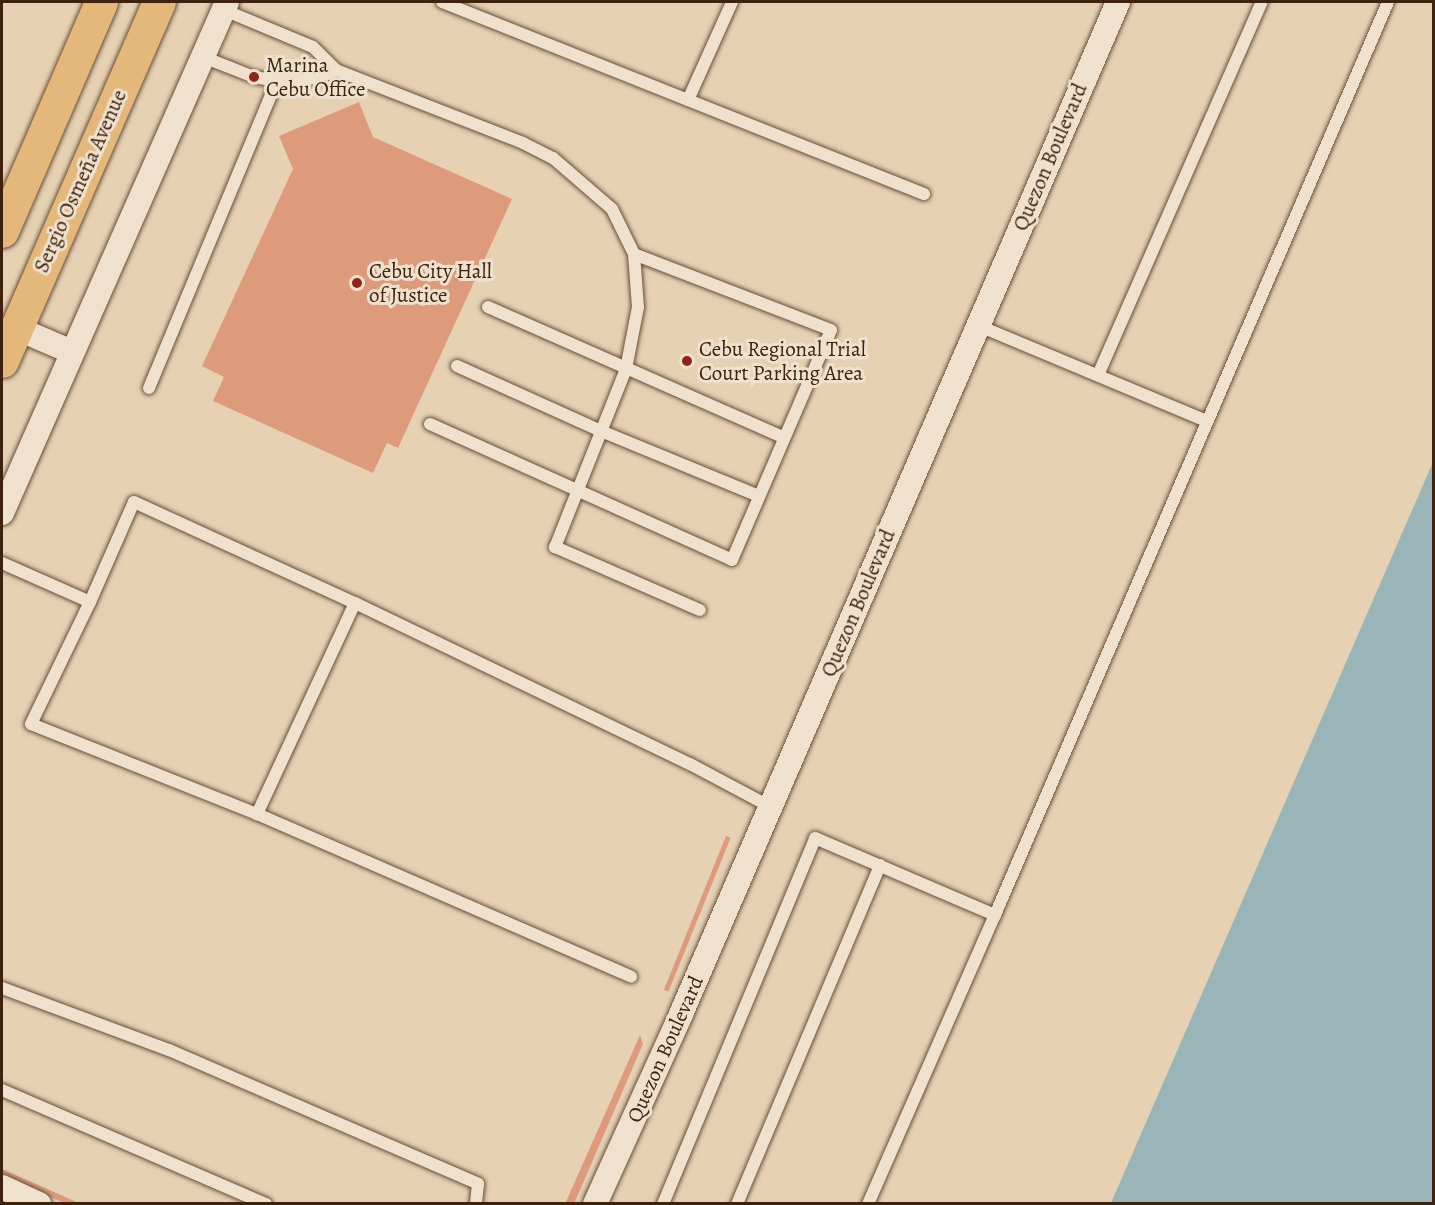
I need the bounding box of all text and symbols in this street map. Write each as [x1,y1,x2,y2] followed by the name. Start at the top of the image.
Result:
[266,52,365,102] place label: Marina Cebu Office
[247,70,261,84] marker: Marina Cebu Office
[1008,79,1092,235] street label: Quezon Boulevard
[28,86,132,276] street label: Sergio Osmeña Avenue
[369,258,492,308] place label: Cebu City Hall of Justice
[350,276,364,290] marker: Cebu City Hall of Justice
[699,336,866,386] place label: Cebu Regional Trial Court Parking Area
[680,354,694,368] marker: Cebu Regional Trial Court Parking Area
[816,525,900,681] street label: Quezon Boulevard
[621,972,709,1126] street label: Quezon Boulevard

